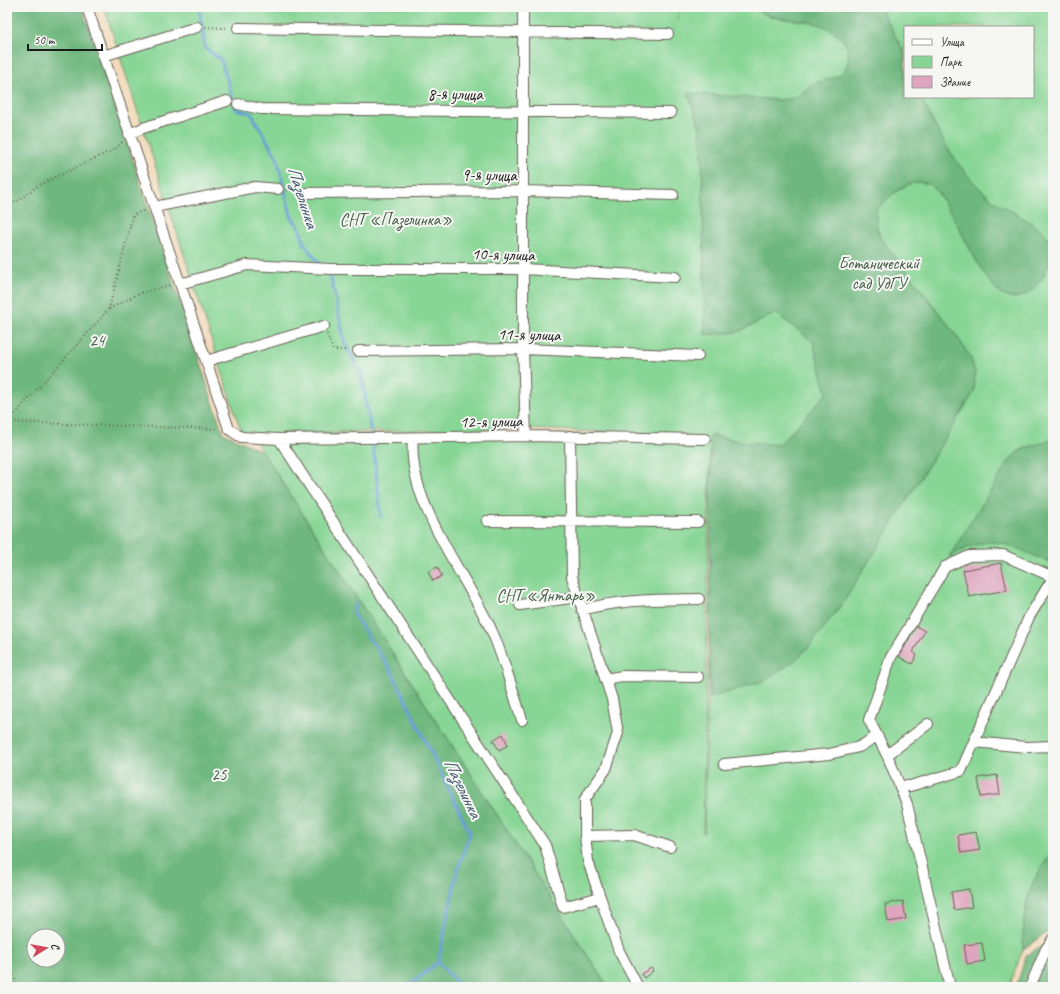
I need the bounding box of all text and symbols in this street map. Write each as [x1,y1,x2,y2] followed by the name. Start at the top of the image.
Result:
[28,26,102,52] scale bar
[904,26,1034,98] legend
[34,32,56,48] text: 50 m
[940,34,965,50] text: Улица
[940,54,963,70] text: Парк
[940,74,971,90] text: Здание
[427,84,484,105] street label: 8-я улица
[282,164,324,233] water label: Пазелинка
[461,165,518,186] street label: 9-я улица
[340,209,452,231] park label: СНТ «Пазелинка»
[471,243,536,266] street label: 10-я улица
[839,253,920,294] park label: Ботанический сад УдГУ
[497,323,562,346] street label: 11-я улица
[89,330,107,351] park label: 24
[459,410,524,433] street label: 12-я улица
[497,585,595,606] park label: СНТ «Янтарь»
[438,755,488,824] water label: Пазелинка
[211,764,228,785] park label: 25
[26,928,66,968] north arrow
[48,942,64,952] text: С

